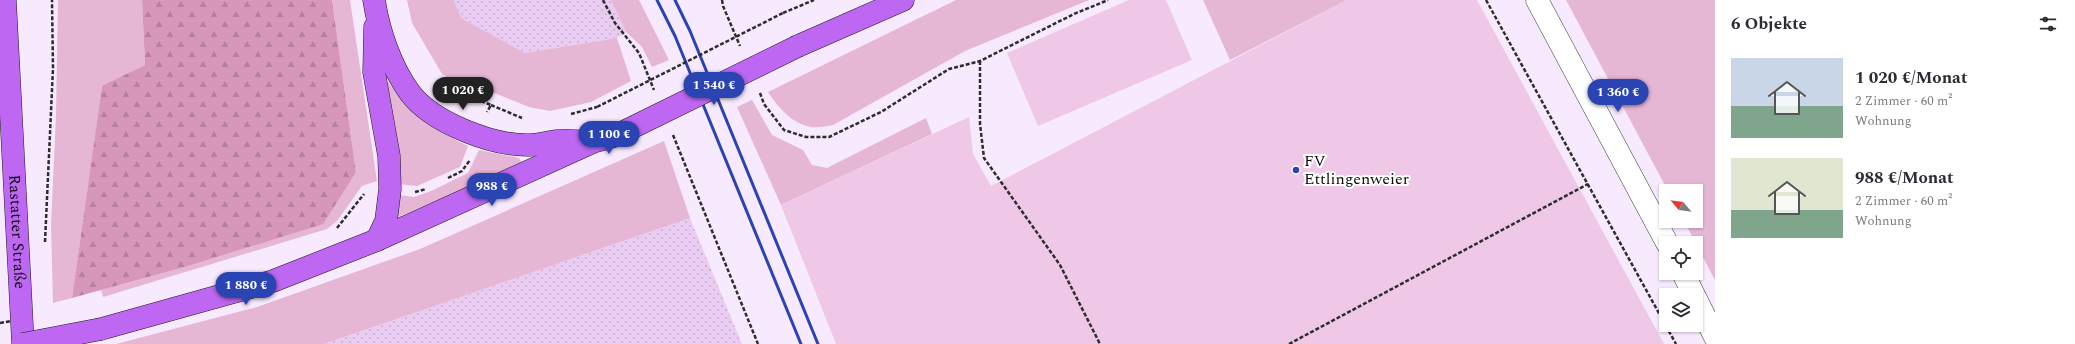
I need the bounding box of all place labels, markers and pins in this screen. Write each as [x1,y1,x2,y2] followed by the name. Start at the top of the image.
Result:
[677,72,751,106] pin: 1 540 €
[426,77,500,111] pin: 1 020 €
[1581,79,1655,113] pin: 1 360 €
[572,121,646,155] pin: 1 100 €
[1304,149,1409,191] place label: FV Ettlingenweier
[1291,165,1301,175] marker: FV Ettlingenweier
[464,173,520,207] pin: 988 €
[209,272,283,306] pin: 1 880 €

